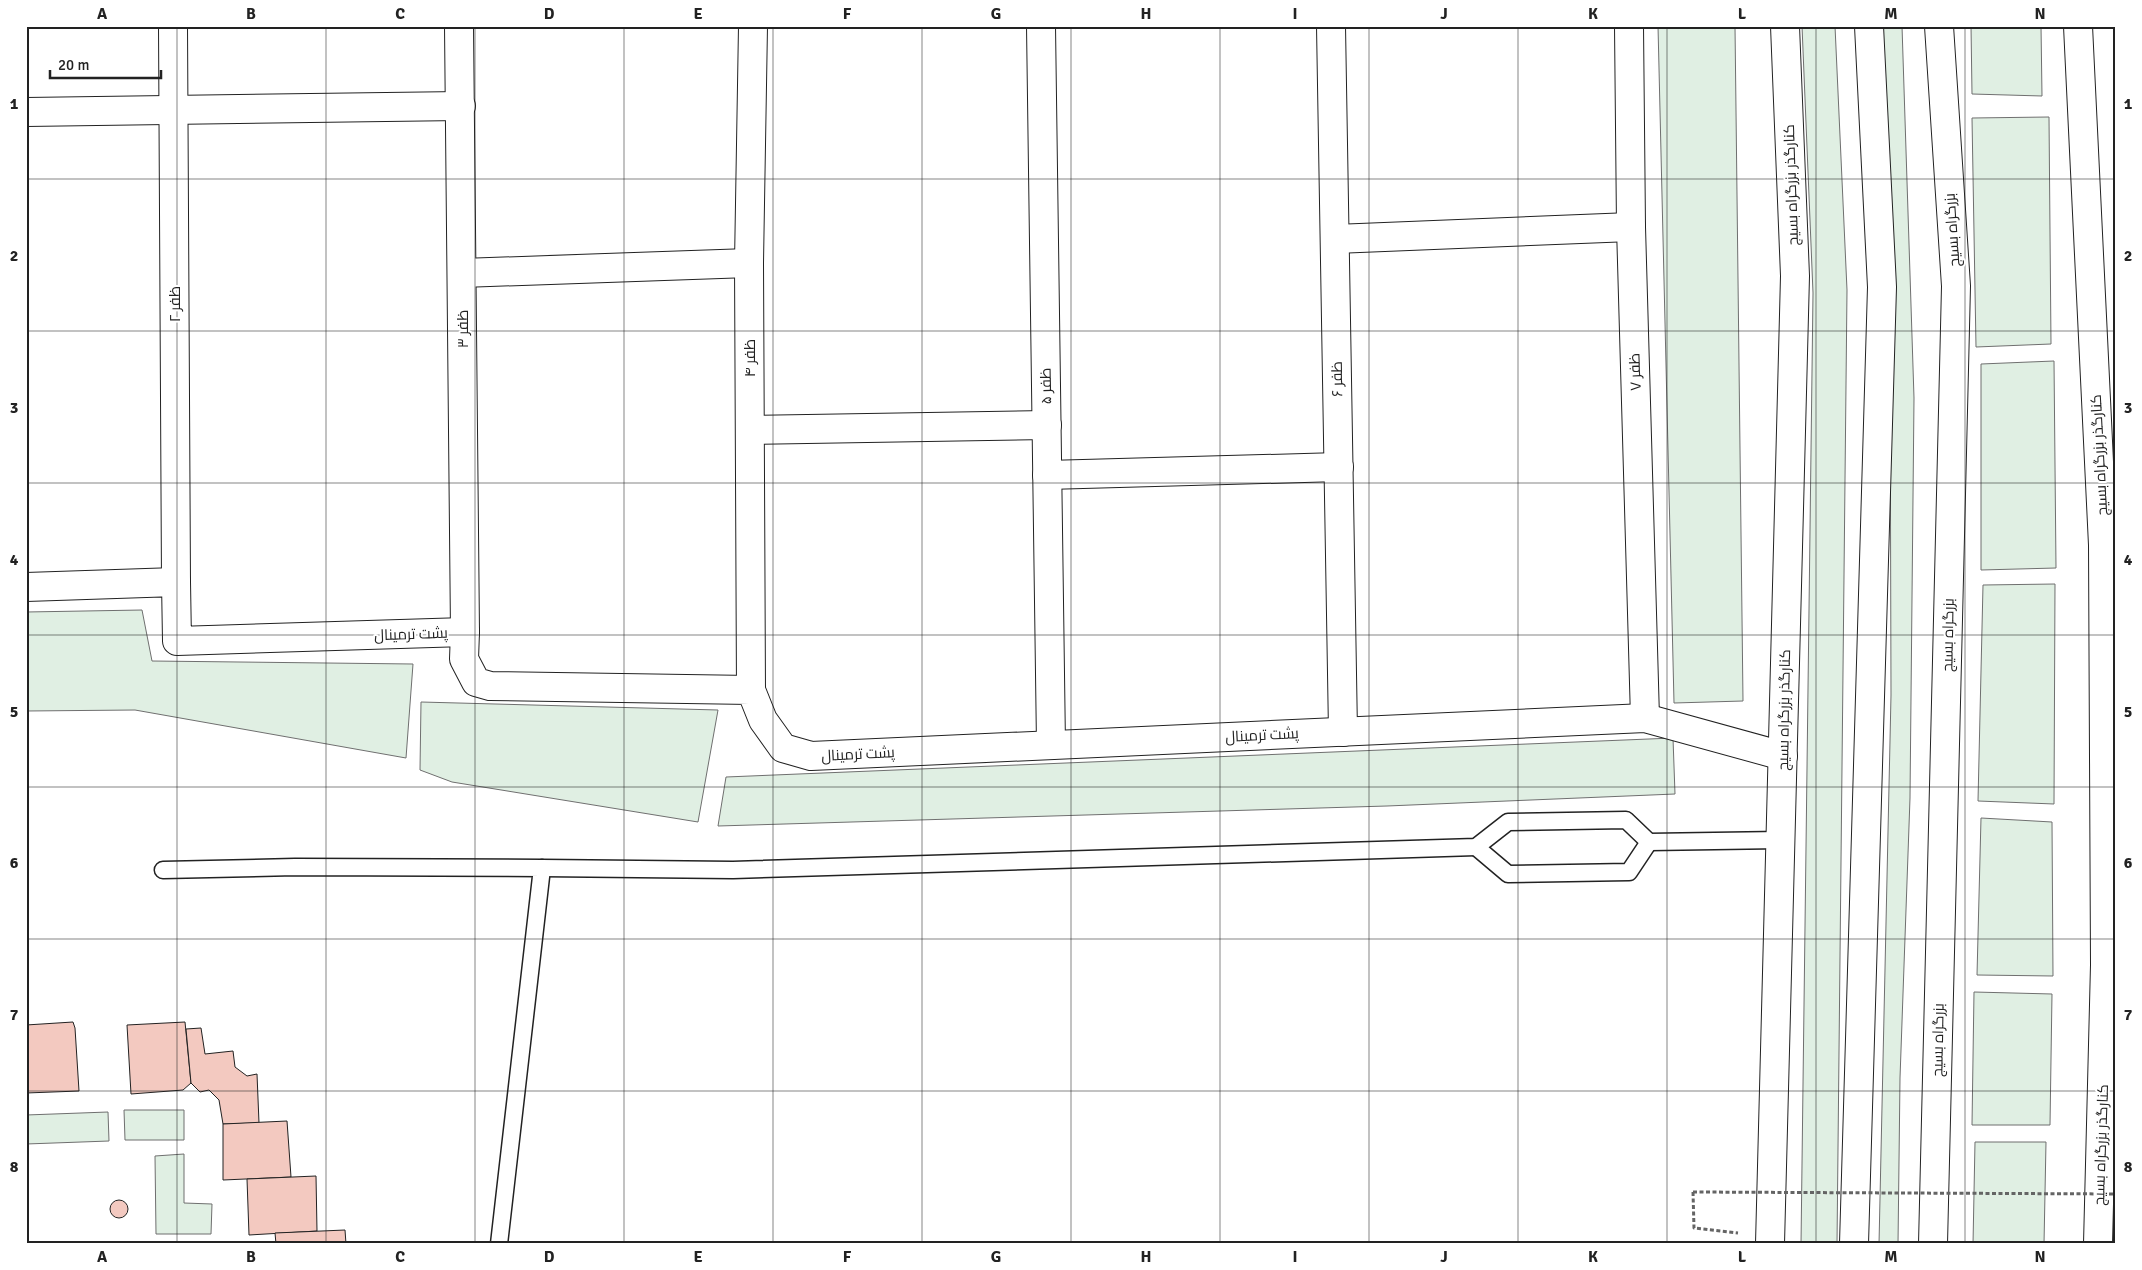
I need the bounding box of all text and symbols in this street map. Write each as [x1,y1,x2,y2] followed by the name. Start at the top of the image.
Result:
[97,4,108,24] text: A
[246,4,256,24] text: B
[395,4,405,24] text: C
[544,4,555,24] text: D
[693,4,703,24] text: E
[843,4,852,24] text: F
[991,4,1001,24] text: G
[1141,4,1151,24] text: H
[1292,4,1298,24] text: I
[1440,4,1448,24] text: J
[1588,4,1598,24] text: K
[1738,4,1747,24] text: L
[1884,4,1898,24] text: M
[2034,4,2046,24] text: N
[50,48,161,80] scale bar
[58,56,89,74] text: 20 m
[10,94,19,114] text: 1
[2124,94,2133,114] text: 1
[1780,124,1804,246] street label: کنارگذر بزرگراه بسیج
[1940,192,1966,267] street label: بزرگراه بسیج
[10,246,18,266] text: 2
[2124,246,2132,266] text: 2
[166,286,184,322] street label: ظفر ۲
[454,310,472,348] street label: ظفر ۳
[741,339,759,377] street label: ظفر ۴
[1625,353,1645,391] street label: ظفر ۷
[1328,361,1346,397] street label: ظفر ۶
[1037,367,1055,405] street label: ظفر ۵
[2087,394,2113,516] street label: کنارگذر بزرگراه بسیج
[10,398,18,418] text: 3
[2124,398,2132,418] text: 3
[10,550,19,570] text: 4
[2124,550,2133,570] text: 4
[1938,598,1960,672] street label: بزرگراه بسیج
[374,624,448,645] street label: پشت ترمینال
[1774,649,1796,771] street label: کنارگذر بزرگراه بسیج
[10,702,18,722] text: 5
[2124,702,2132,722] text: 5
[1225,724,1299,747] street label: پشت ترمینال
[821,743,895,766] street label: پشت ترمینال
[10,853,19,873] text: 6
[2124,853,2133,873] text: 6
[1928,1003,1950,1077] street label: بزرگراه بسیج
[10,1005,19,1025] text: 7
[2124,1005,2133,1025] text: 7
[2090,1084,2114,1206] street label: کنارگذر بزرگراه بسیج
[10,1157,19,1177] text: 8
[2124,1157,2133,1177] text: 8
[97,1247,108,1267] text: A
[246,1247,256,1267] text: B
[395,1247,405,1267] text: C
[544,1247,555,1267] text: D
[693,1247,703,1267] text: E
[843,1247,852,1267] text: F
[991,1247,1001,1267] text: G
[1141,1247,1151,1267] text: H
[1292,1247,1298,1267] text: I
[1440,1247,1448,1267] text: J
[1588,1247,1598,1267] text: K
[1738,1247,1747,1267] text: L
[1884,1247,1898,1267] text: M
[2034,1247,2046,1267] text: N

